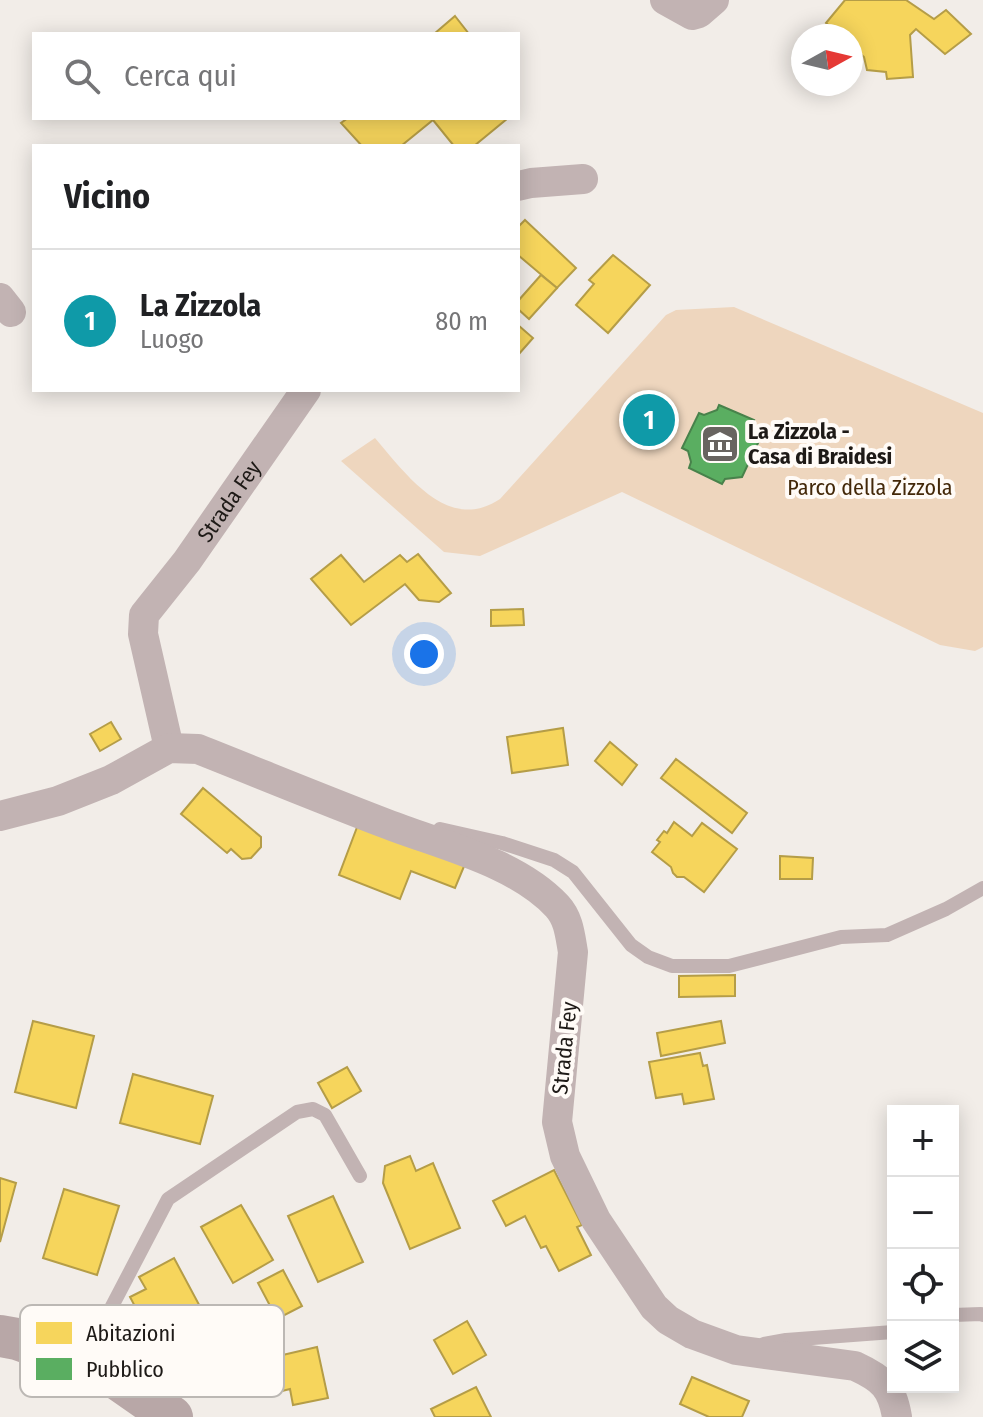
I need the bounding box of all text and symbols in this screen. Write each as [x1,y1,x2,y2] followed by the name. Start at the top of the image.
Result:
[791,24,863,96] north arrow
[32,32,520,120] search box
[60,54,104,98] icon: search
[124,58,237,94] text: Cerca qui
[64,176,150,217] text: Vicino
[140,288,261,324] text: La Zizzola
[85,306,96,337] text: 1
[435,306,488,337] text: 80 m
[140,324,204,355] text: Luogo
[623,390,675,450] pin: 1
[748,418,892,470] place label: La Zizzola - Casa di Braidesi
[699,423,741,465] museum icon: La Zizzola - Casa di Braidesi
[191,455,267,547] street label: Strada Fey
[787,474,953,501] park label: Parco della Zizzola
[404,634,444,674] your location
[546,1000,583,1096] street label: Strada Fey
[887,1105,959,1393] map controls
[887,1105,959,1177] button: +
[887,1177,959,1249] button: −
[887,1249,959,1321] button: locate
[20,1305,284,1397] legend
[86,1320,176,1347] text: Abitazioni
[887,1321,959,1393] button: layers
[86,1356,164,1383] text: Pubblico

